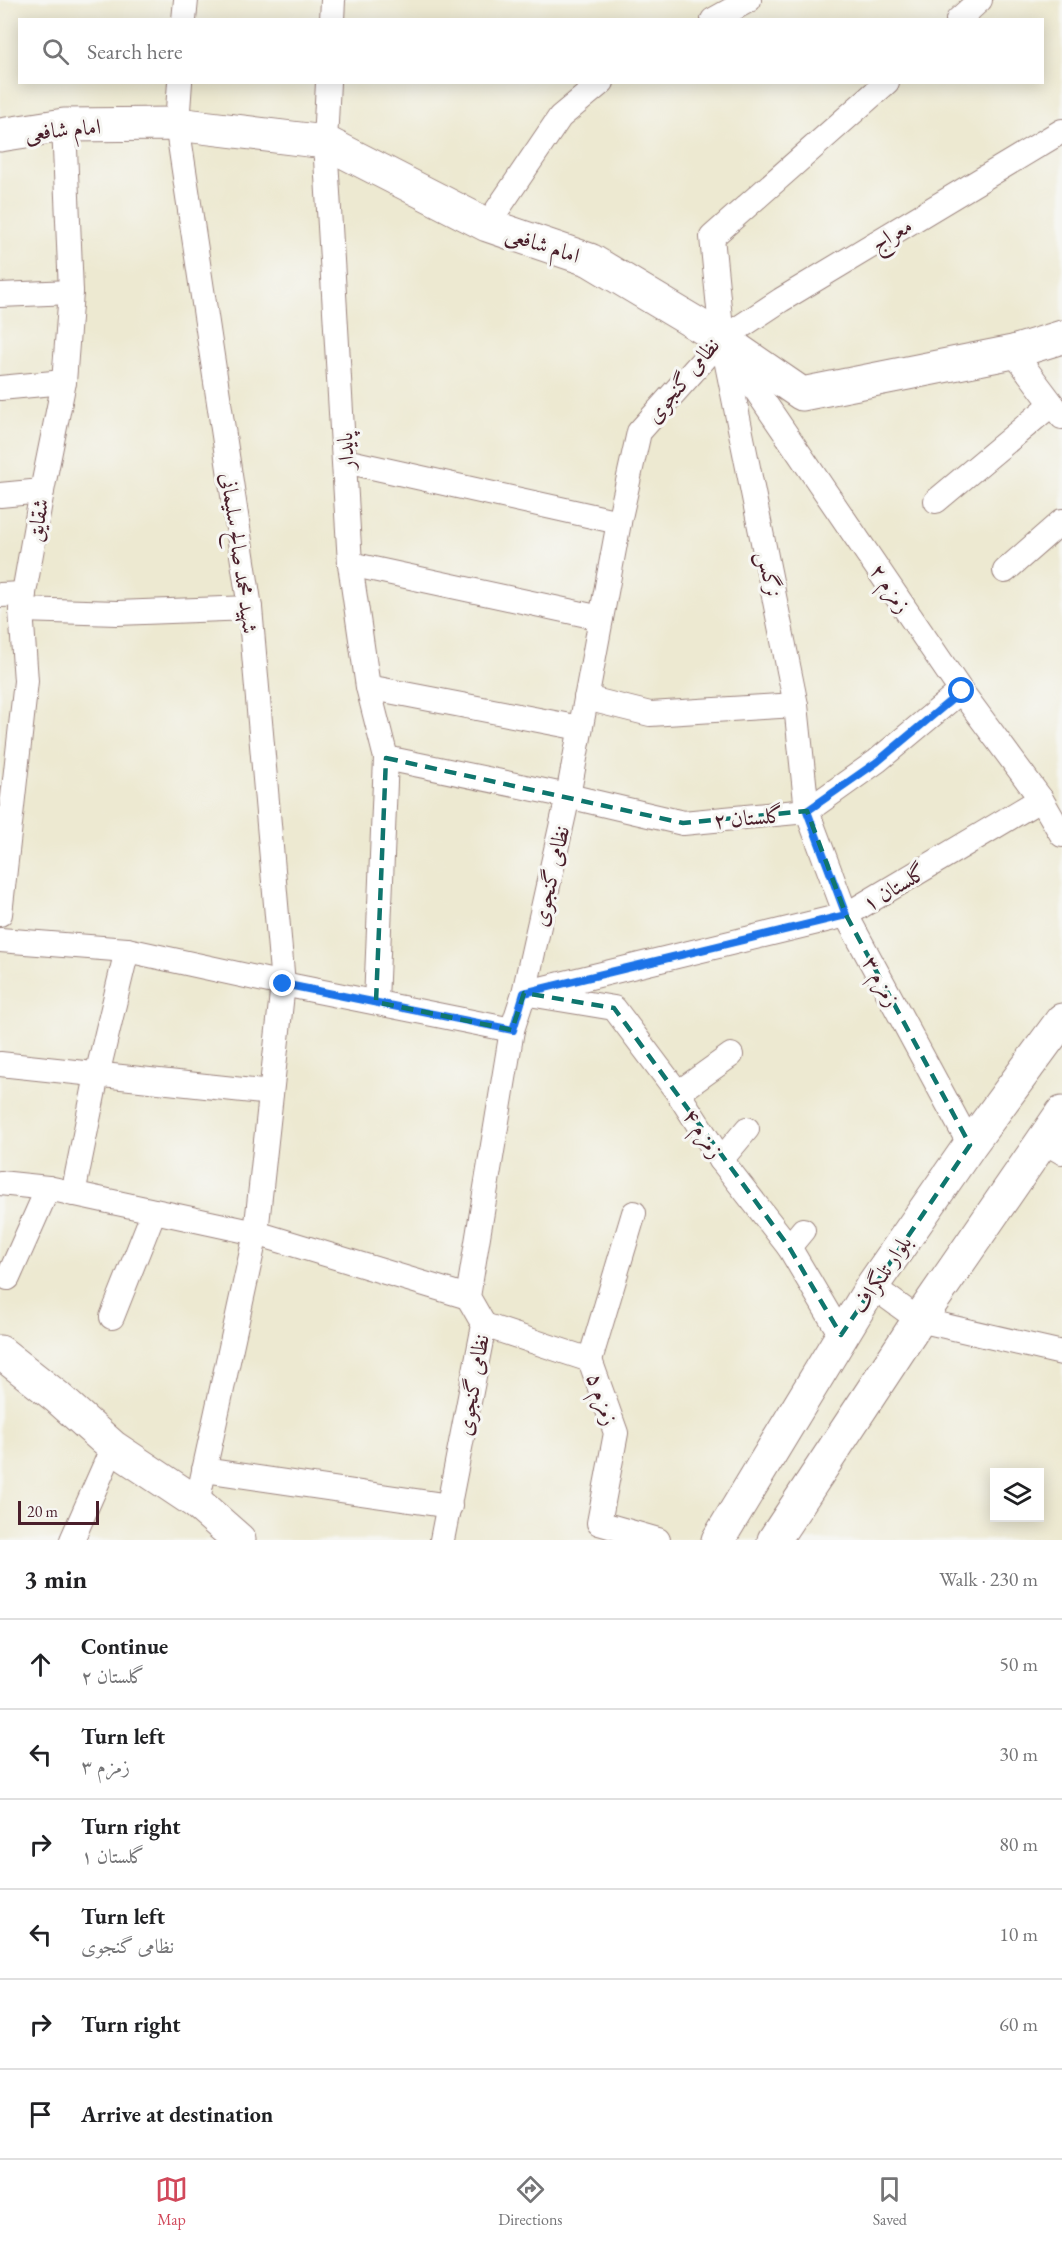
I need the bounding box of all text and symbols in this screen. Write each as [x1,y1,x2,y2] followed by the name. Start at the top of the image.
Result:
[18,18,1044,84] search box
[39,35,72,68] icon: search
[87,37,182,66] text: Search here
[24,112,103,152] street label: امام شافعی
[865,211,920,262] street label: معراج
[501,219,584,275] street label: امام شافعی
[639,331,726,429] street label: نظامی گنجوی
[330,430,363,472] street label: پایدار
[209,471,265,636] street label: شهید محمد صالح سلیمانی
[19,496,56,544] street label: شقایق
[749,548,789,600] street label: نرگس
[859,558,918,622] street label: زمزم ۲
[948,677,974,703] route start
[712,800,784,835] street label: گلستان ۲
[525,823,576,929] street label: نظامی گنجوی
[857,857,932,918] street label: گلستان ۱
[852,951,907,1014] street label: زمزم ۳
[269,970,295,996] route end
[673,1103,730,1167] street label: زمزم ۴
[845,1230,918,1319] street label: بلوار تلگراف
[449,1332,496,1438] street label: نظامی گنجوی
[575,1369,625,1431] street label: زمزم ۵
[990,1468,1044,1522] map controls
[990,1468,1044,1522] button: layers
[18,1498,99,1526] scale bar
[27,1501,58,1522] text: 20 m
[24,1562,87,1596] text: 3 min
[939,1566,1038,1592] text: Walk · 230 m
[81,1632,168,1661] text: Continue
[24,1648,57,1681] icon: ahead
[999,1651,1038,1677] text: 50 m
[81,1663,145,1689] text: گلستان ۲
[81,1722,165,1751] text: Turn left
[24,1738,57,1771] icon: left
[999,1741,1038,1767] text: 30 m
[81,1753,130,1779] text: زمزم ۳
[81,1812,180,1841] text: Turn right
[24,1828,57,1861] icon: right
[999,1831,1038,1857] text: 80 m
[81,1843,145,1869] text: گلستان ۱
[81,1902,165,1931] text: Turn left
[24,1918,57,1951] icon: left
[999,1921,1038,1947] text: 10 m
[81,1933,174,1959] text: نظامی گنجوی
[24,2008,57,2041] icon: right
[81,2010,180,2039] text: Turn right
[999,2011,1038,2037] text: 60 m
[24,2098,57,2131] icon: arrive
[81,2100,273,2129] text: Arrive at destination
[155,2173,188,2230] tab: Map
[498,2173,563,2230] tab: Directions
[873,2173,907,2230] tab: Saved

